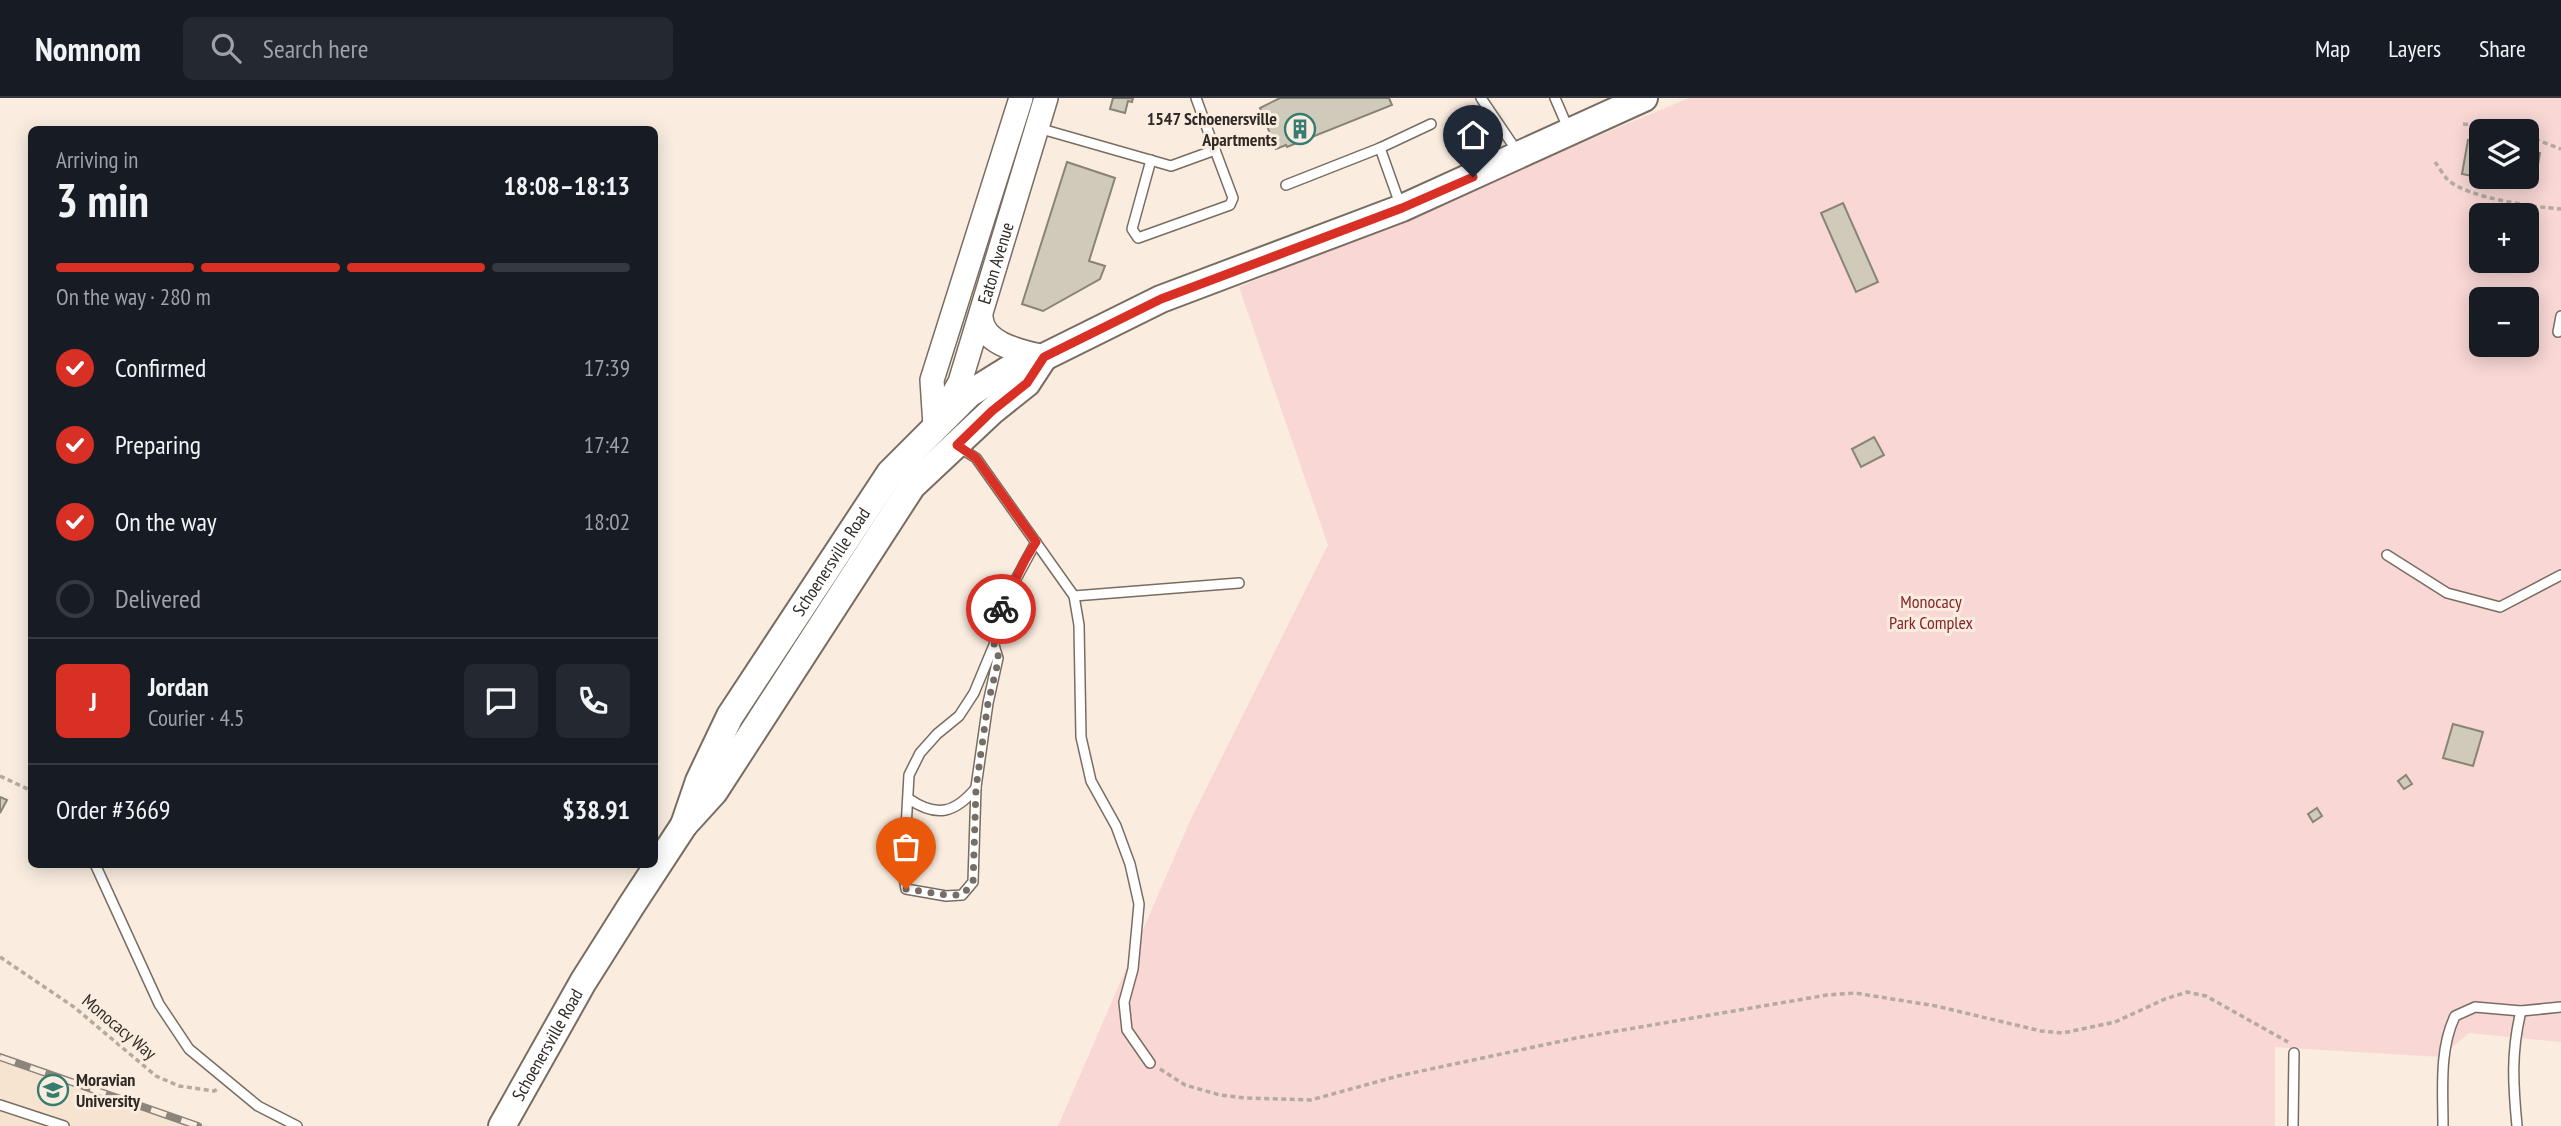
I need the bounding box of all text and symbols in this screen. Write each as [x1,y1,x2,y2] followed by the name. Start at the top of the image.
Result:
[183,17,673,80] search box
[35,27,141,70] text: Nomnom
[207,29,245,67] icon: search
[263,32,368,65] text: Search here
[2315,33,2350,64] text: Map
[2388,33,2441,64] text: Layers
[2479,33,2526,64] text: Share
[1443,105,1503,177] pin
[1147,107,1277,151] place label: 1547 Schoenersville Apartments
[1283,112,1317,146] building icon: 1547 Schoenersville Apartments
[1454,116,1492,154] icon: home
[2469,119,2539,357] map controls
[2469,119,2539,189] button: layers
[56,145,138,174] text: Arriving in
[503,169,630,202] text: 18:08–18:13
[56,170,149,230] text: 3 min
[2469,203,2539,273] button: +
[972,219,1019,307] street label: Eaton Avenue
[56,282,211,311] text: On the way · 280 m
[2469,287,2539,357] button: −
[56,349,94,387] icon: check
[115,351,206,384] text: Confirmed
[584,353,630,382] text: 17:39
[56,426,94,464] icon: check
[115,428,201,461] text: Preparing
[584,430,630,459] text: 17:42
[56,503,94,541] icon: check
[787,503,875,620] street label: Schoenersville Road
[115,505,217,538] text: On the way
[584,507,630,536] text: 18:02
[966,574,1036,644] courier
[115,582,201,615] text: Delivered
[982,590,1020,628] icon: bike
[1889,590,1974,634] park label: Monocacy Park Complex
[464,664,538,738] button: chat
[556,664,630,738] button: phone
[148,670,209,703] text: Jordan
[89,685,97,718] text: J
[148,703,244,732] text: Courier · 4.5
[56,793,171,826] text: Order #3669
[562,793,630,826] text: $38.91
[876,817,936,889] pin
[887,828,925,866] icon: bag
[507,985,588,1105] street label: Schoenersville Road
[77,989,161,1064] street label: Monocacy Way
[76,1068,141,1112] place label: Moravian University
[36,1073,70,1107] school or university icon: Moravian University

